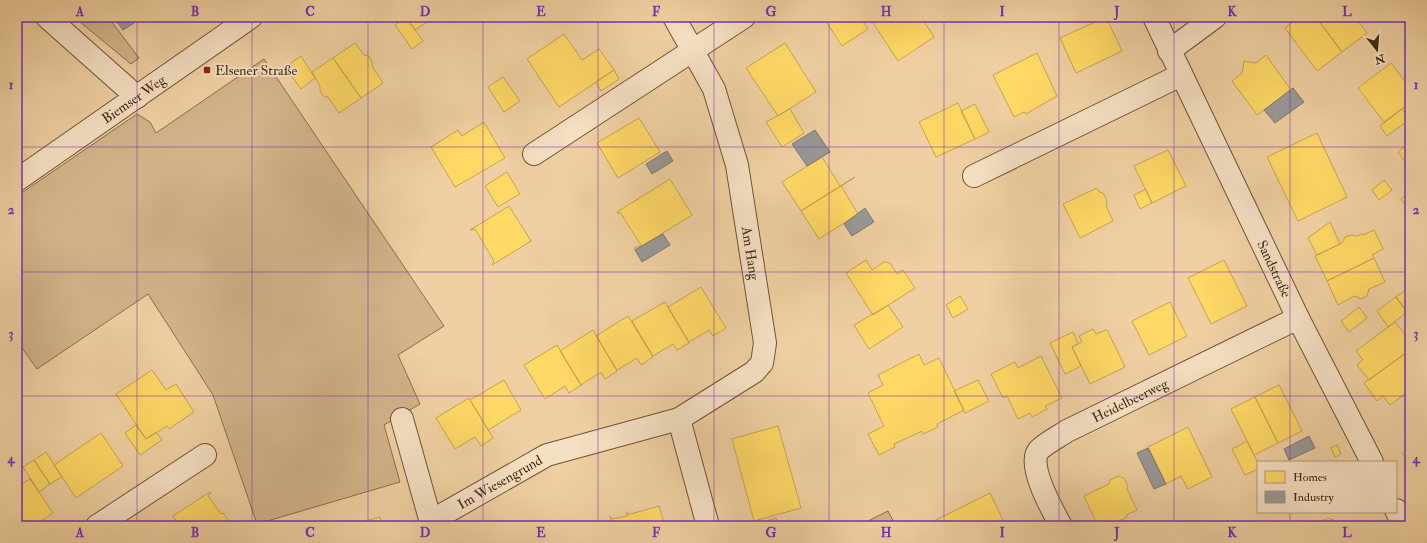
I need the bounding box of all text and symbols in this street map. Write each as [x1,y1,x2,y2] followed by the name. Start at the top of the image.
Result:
[75,4,85,20] text: A
[191,4,199,20] text: B
[305,4,315,20] text: C
[420,4,431,20] text: D
[536,4,546,20] text: E
[652,4,661,20] text: F
[766,4,777,20] text: G
[881,4,892,20] text: H
[999,4,1005,20] text: I
[1113,4,1120,21] text: J
[1227,4,1237,20] text: K
[1342,4,1352,20] text: L
[1357,30,1397,70] north arrow
[1372,51,1387,67] text: N
[215,62,297,79] place label: Elsener Straße
[202,65,212,75] marker: Elsener Straße
[98,70,170,127] street label: Biemser Weg
[9,77,14,93] text: 1
[1414,77,1419,93] text: 1
[8,202,15,218] text: 2
[1413,202,1420,218] text: 2
[738,224,764,282] street label: Am Hang
[1253,237,1295,300] street label: Sandstraße
[9,326,14,342] text: 3
[1414,326,1419,342] text: 3
[1089,374,1172,426] street label: Heidelbeerweg
[6,451,15,467] text: 4
[454,451,545,513] street label: Im Wiesengrund
[1411,451,1420,467] text: 4
[1257,461,1397,513] legend
[1293,470,1327,485] text: Homes
[1293,490,1335,505] text: Industry
[75,525,85,541] text: A
[191,525,199,541] text: B
[305,525,315,541] text: C
[420,525,431,541] text: D
[536,525,546,541] text: E
[652,525,661,541] text: F
[766,525,777,541] text: G
[881,525,892,541] text: H
[999,525,1005,541] text: I
[1113,525,1120,542] text: J
[1227,525,1237,541] text: K
[1342,525,1352,541] text: L

